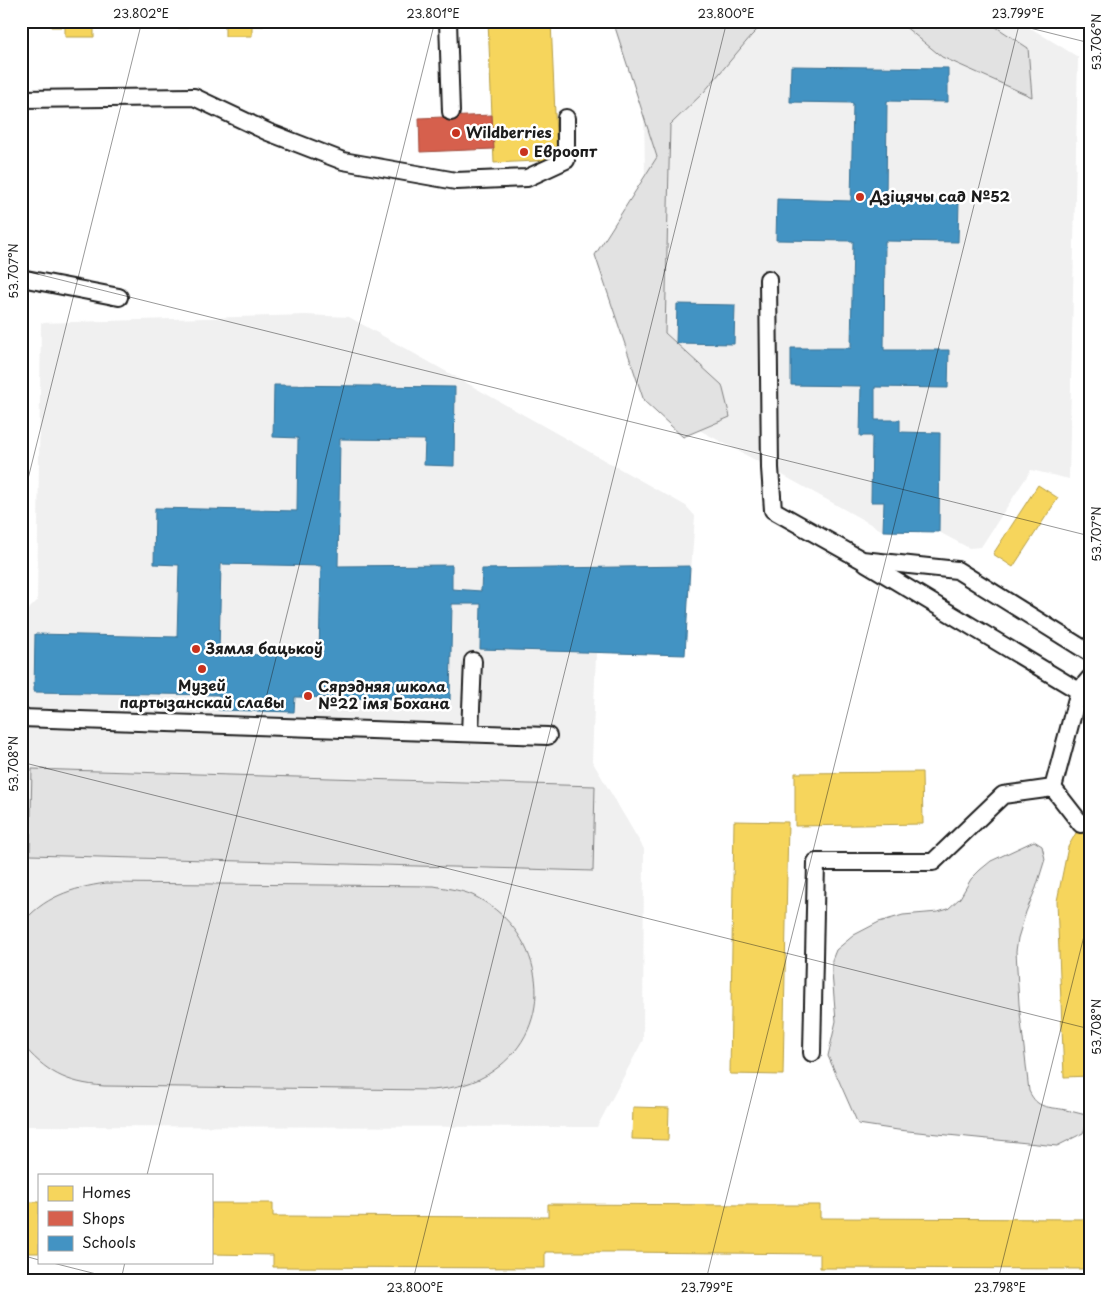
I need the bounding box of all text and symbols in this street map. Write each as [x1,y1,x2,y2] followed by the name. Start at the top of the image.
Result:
[113,4,169,22] text: 23.802°E
[406,4,460,22] text: 23.801°E
[698,4,754,22] text: 23.800°E
[992,4,1044,22] text: 23.799°E
[1087,14,1105,70] text: 53.706°N
[466,120,552,143] place label: Wildberries
[450,127,462,139] marker: Wildberries
[534,139,598,162] place label: Евроопт
[518,146,530,158] marker: Евроопт
[869,184,1010,207] place label: Дзіцячы сад №52
[854,191,866,203] marker: Дзіцячы сад №52
[4,243,22,299] text: 53.707°N
[1087,506,1105,562] text: 53.707°N
[205,636,323,659] place label: Зямля бацькоў
[190,643,202,655] marker: Зямля бацькоў
[196,663,208,675] marker: Музей партызанскай славы
[120,673,284,713] place label: Музей партызанскай славы
[318,674,450,714] place label: Сярэдняя школа №22 імя Бохана
[302,690,314,702] marker: Сярэдняя школа №22 імя Бохана
[4,736,22,792] text: 53.708°N
[1087,999,1105,1055] text: 53.708°N
[38,1174,212,1264] legend
[82,1180,131,1203] text: Homes
[82,1206,125,1229] text: Shops
[82,1230,136,1253] text: Schools
[387,1278,443,1296] text: 23.800°E
[681,1278,733,1296] text: 23.799°E
[974,1278,1026,1296] text: 23.798°E

